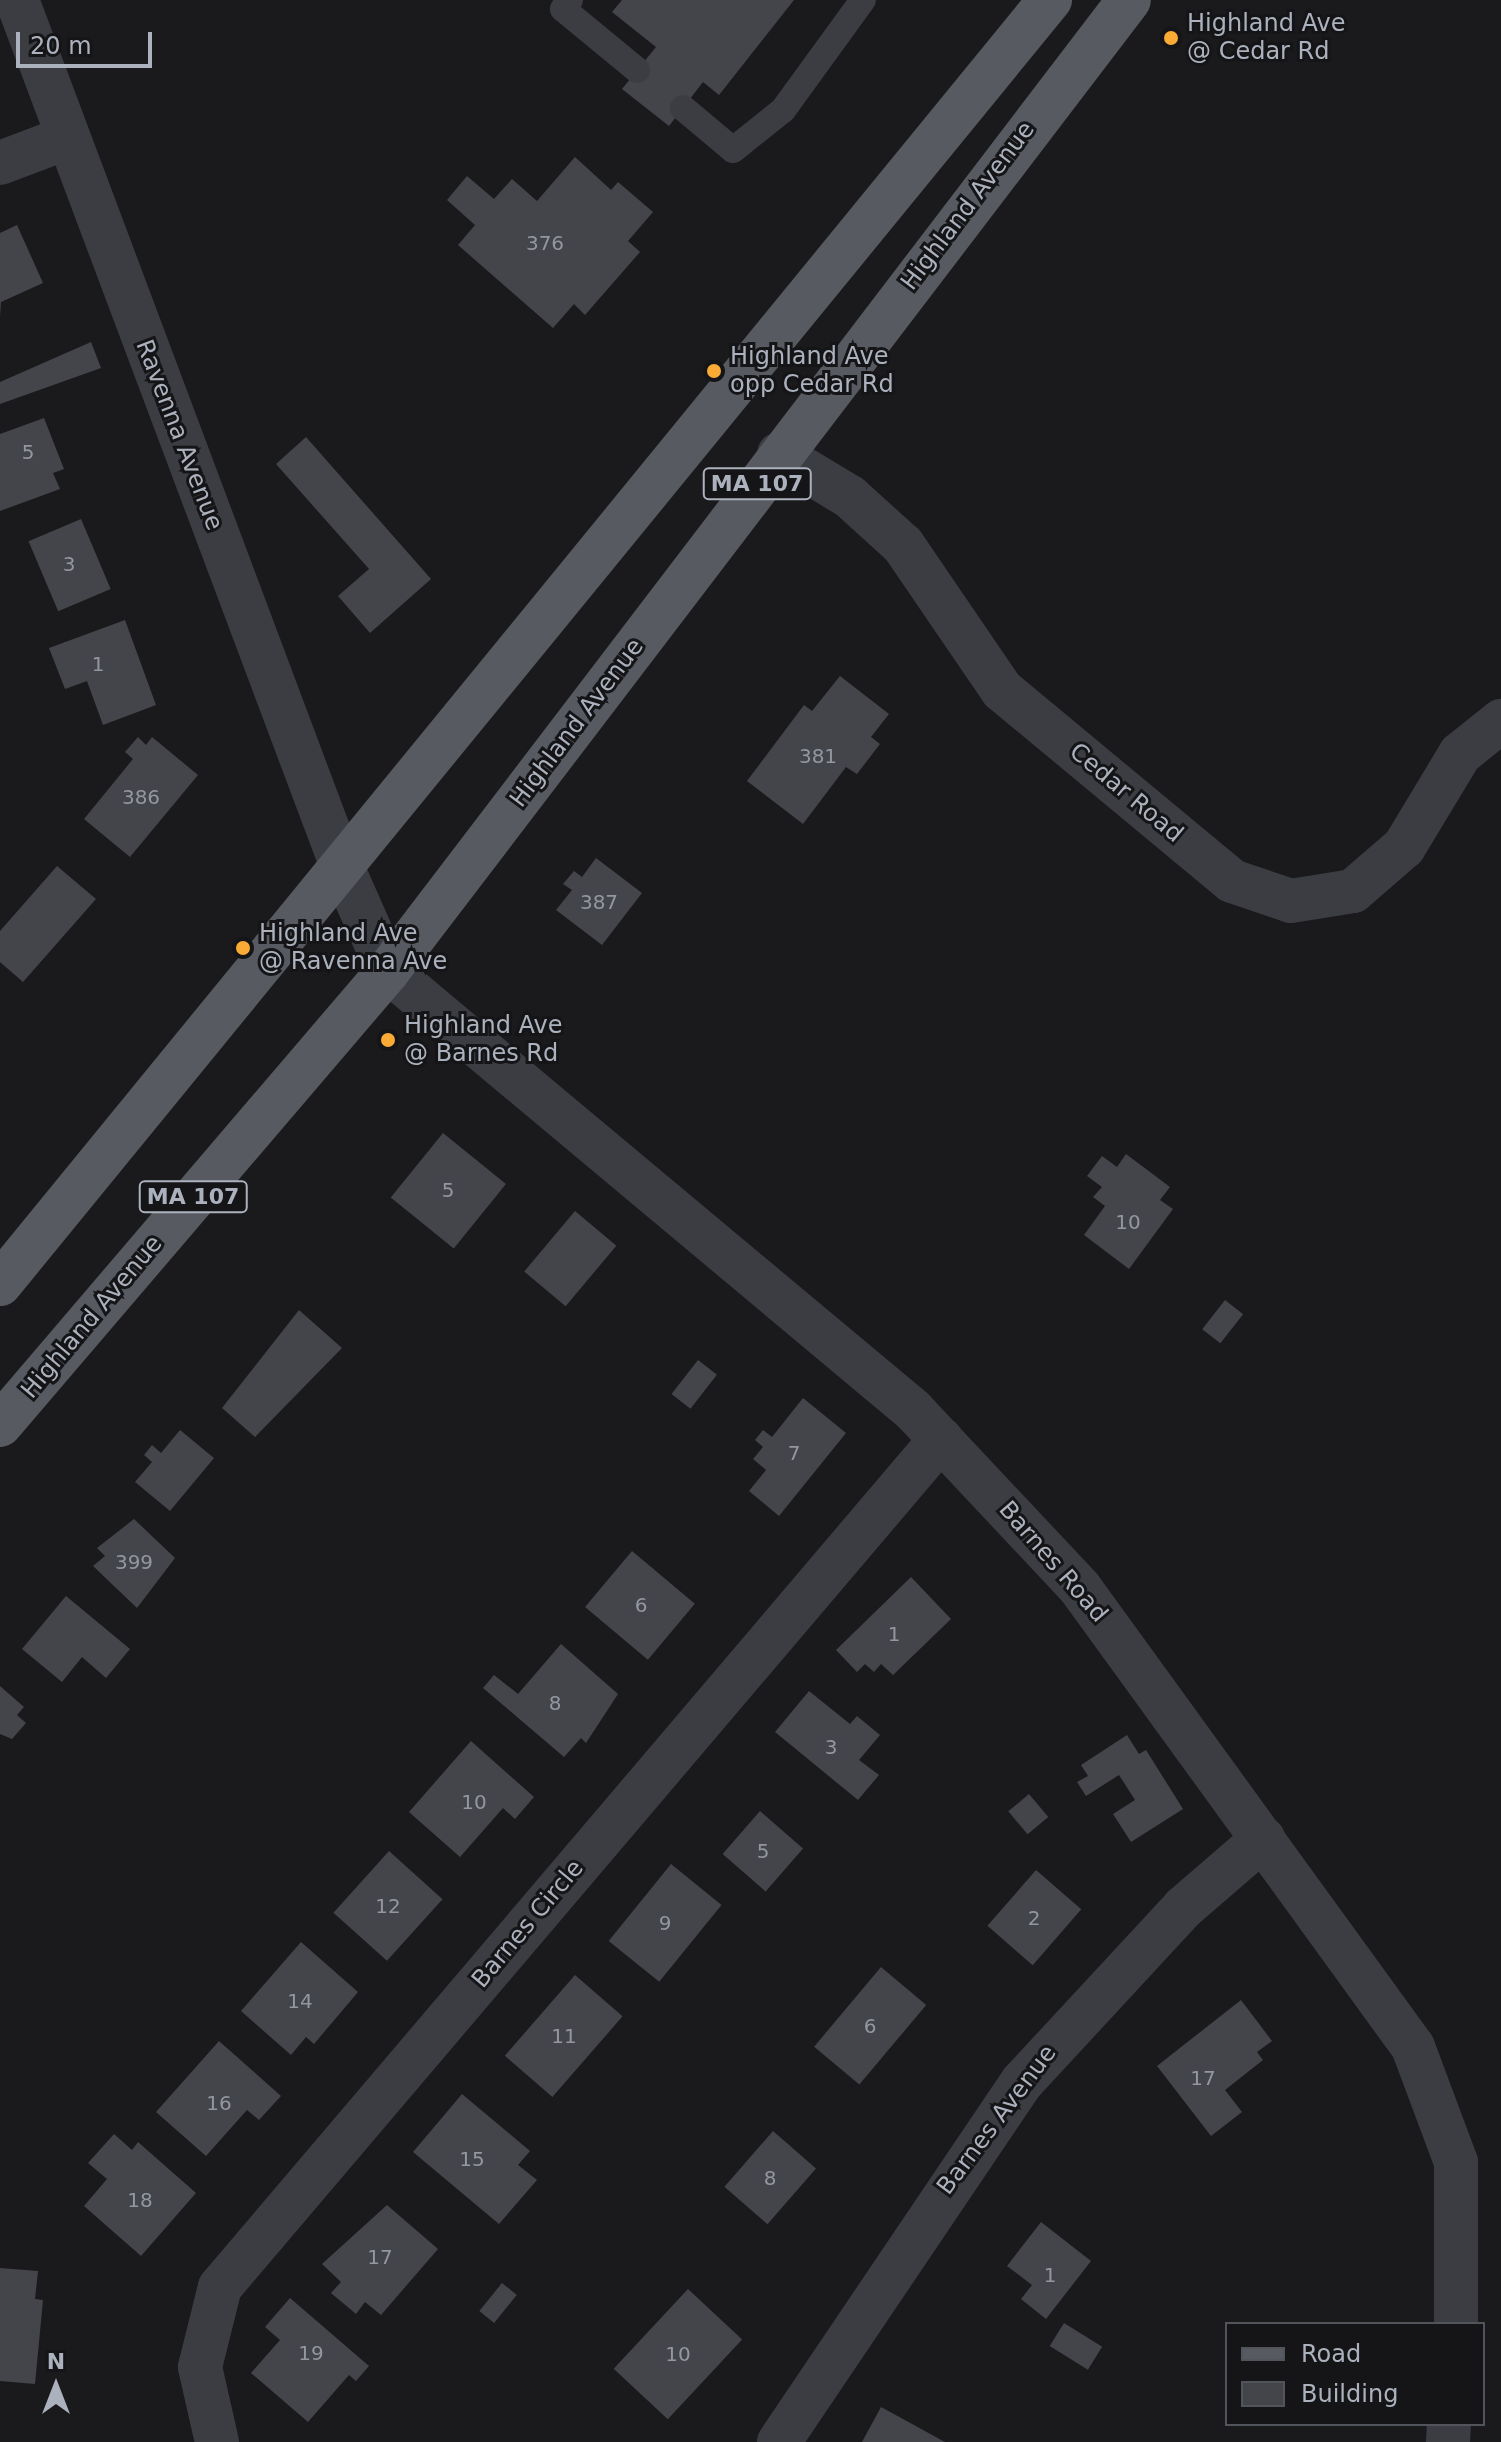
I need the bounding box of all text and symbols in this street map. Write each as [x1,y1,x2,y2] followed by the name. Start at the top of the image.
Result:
[1187,10,1346,66] place label: Highland Ave @ Cedar Rd
[20,16,156,66] scale bar
[1162,29,1180,47] marker: Highland Ave @ Cedar Rd
[30,32,92,60] text: 20 m
[895,116,1041,296] street label: Highland Avenue
[526,231,564,255] house number: 376
[129,336,229,534] street label: Ravenna Avenue
[730,343,894,399] place label: Highland Ave opp Cedar Rd
[705,362,723,380] marker: Highland Ave opp Cedar Rd
[22,440,34,464] house number: 5
[701,466,813,502] road number: MA 107
[63,552,75,576] house number: 3
[504,633,650,813] street label: Highland Avenue
[92,652,104,676] house number: 1
[1063,737,1189,849] street label: Cedar Road
[799,744,837,768] house number: 381
[122,785,160,809] house number: 386
[580,890,618,914] house number: 387
[259,920,447,976] place label: Highland Ave @ Ravenna Ave
[234,939,252,957] marker: Highland Ave @ Ravenna Ave
[404,1012,563,1068] place label: Highland Ave @ Barnes Rd
[379,1031,397,1049] marker: Highland Ave @ Barnes Rd
[442,1178,454,1202] house number: 5
[137,1179,249,1215] road number: MA 107
[1115,1210,1141,1234] house number: 10
[15,1230,169,1404] street label: Highland Avenue
[788,1441,800,1465] house number: 7
[993,1496,1113,1628] street label: Barnes Road
[115,1550,153,1574] house number: 399
[635,1593,647,1617] house number: 6
[888,1622,900,1646] house number: 1
[549,1691,561,1715] house number: 8
[825,1735,837,1759] house number: 3
[461,1790,487,1814] house number: 10
[757,1839,769,1863] house number: 5
[466,1854,590,1994] street label: Barnes Circle
[375,1894,401,1918] house number: 12
[1028,1906,1040,1930] house number: 2
[659,1911,671,1935] house number: 9
[287,1989,313,2013] house number: 14
[864,2014,876,2038] house number: 6
[551,2024,577,2048] house number: 11
[931,2039,1063,2201] street label: Barnes Avenue
[1190,2066,1216,2090] house number: 17
[206,2091,232,2115] house number: 16
[459,2147,485,2171] house number: 15
[764,2166,776,2190] house number: 8
[127,2188,153,2212] house number: 18
[367,2245,393,2269] house number: 17
[1044,2263,1056,2287] house number: 1
[1225,2322,1485,2426] legend
[1301,2340,1361,2368] text: Road
[298,2341,324,2365] house number: 19
[665,2342,691,2366] house number: 10
[16,2346,96,2426] north arrow
[47,2349,65,2374] text: N
[1301,2380,1398,2408] text: Building

